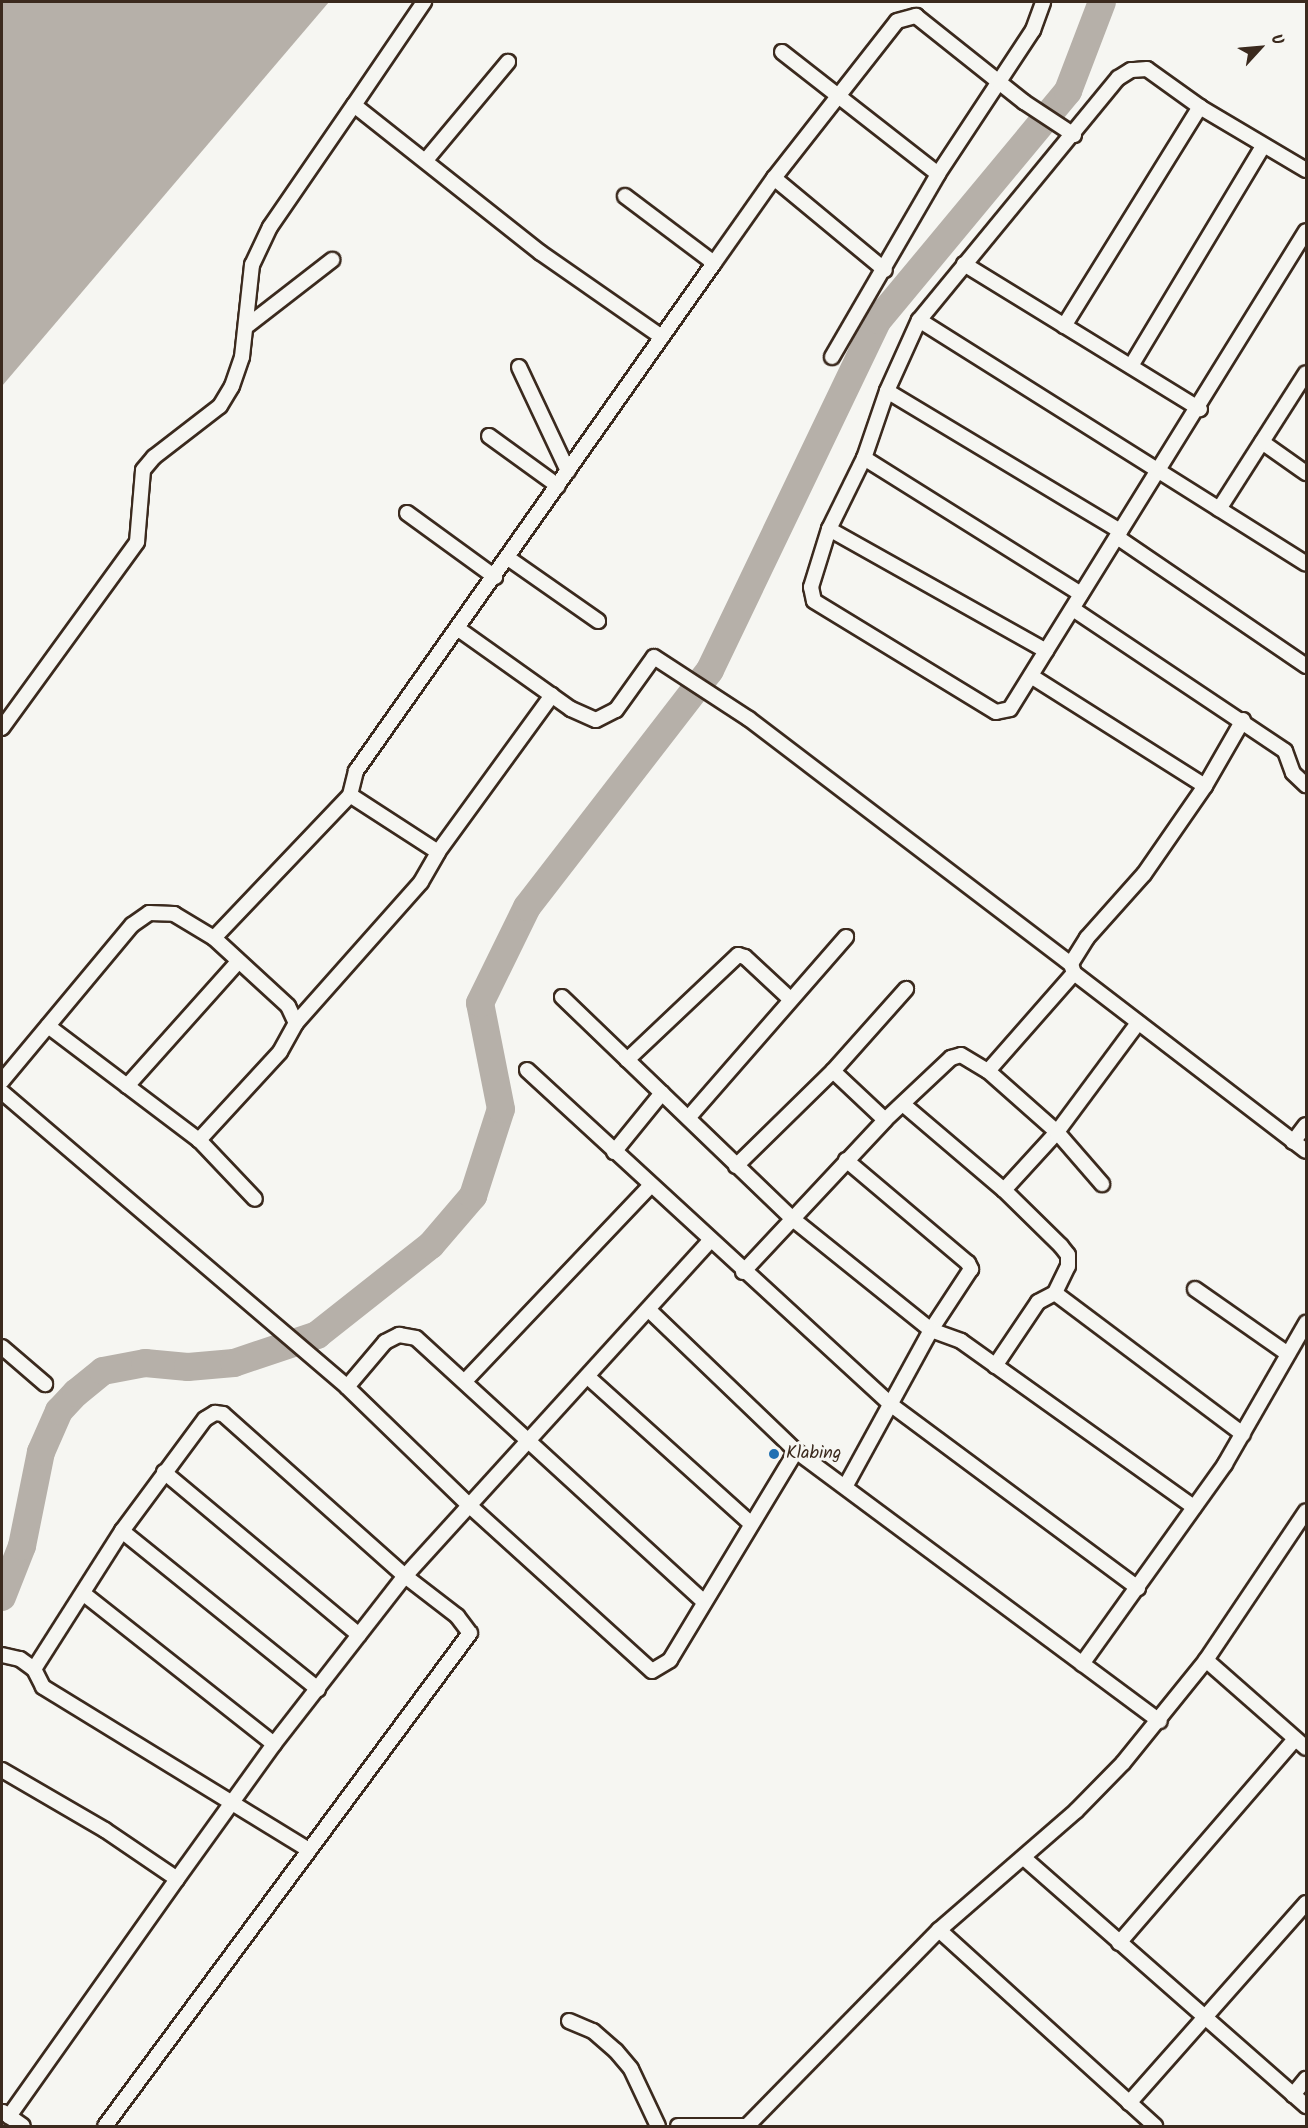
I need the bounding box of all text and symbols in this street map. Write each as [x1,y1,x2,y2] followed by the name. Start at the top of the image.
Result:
[1230,18,1290,78] north arrow
[1263,30,1290,50] text: U
[786,1443,841,1465] place label: Klabing
[767,1447,781,1461] marker: Klabing

